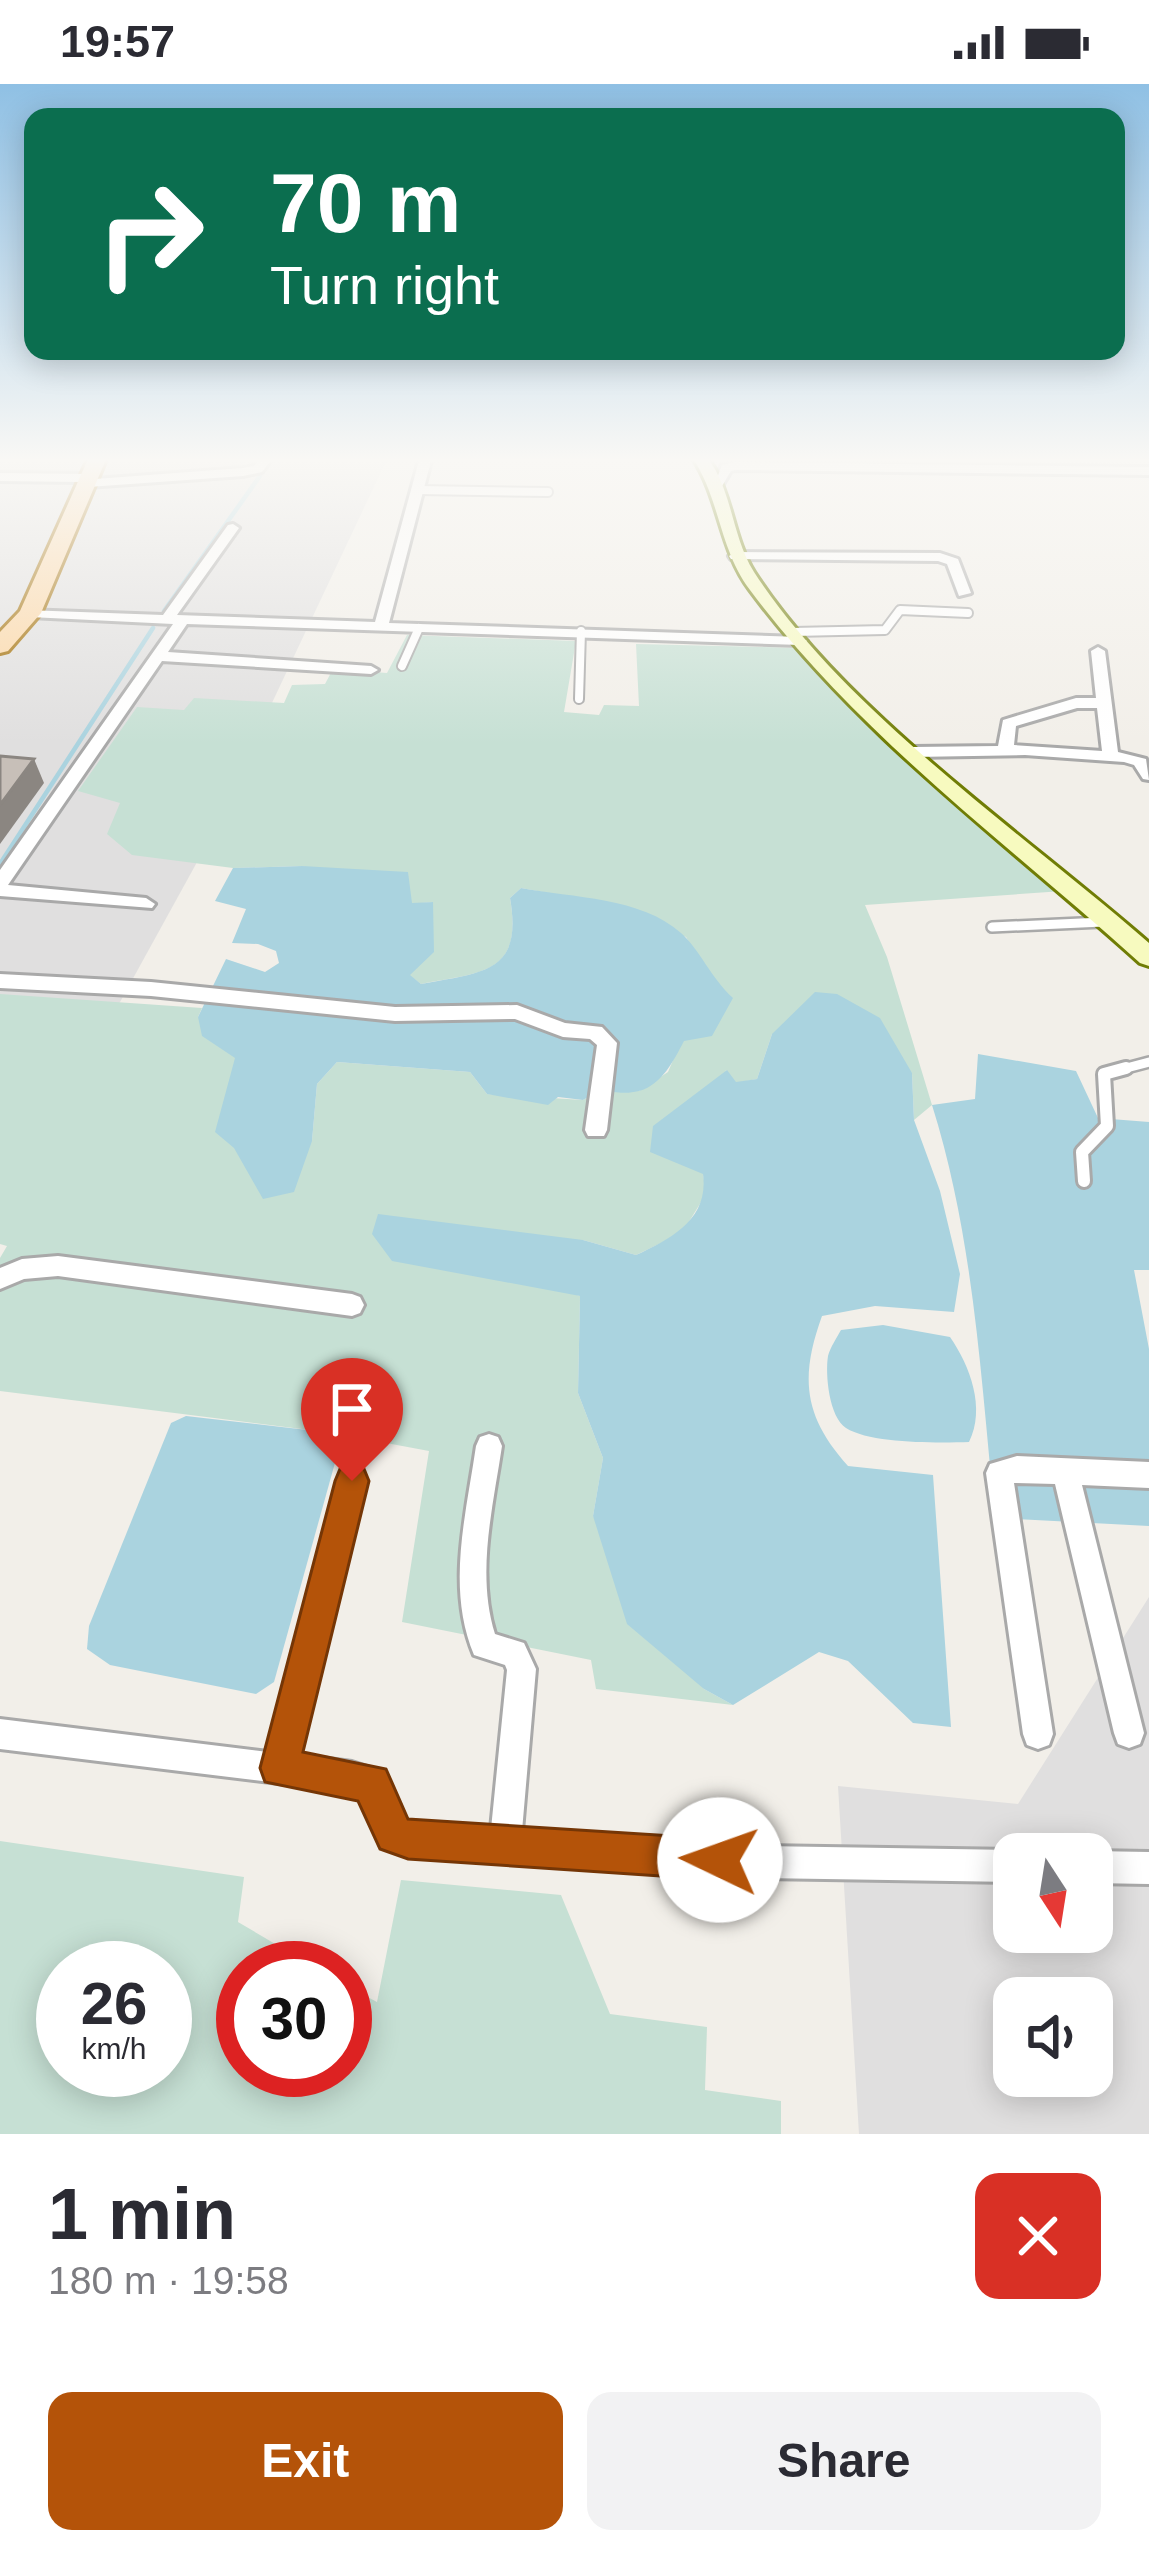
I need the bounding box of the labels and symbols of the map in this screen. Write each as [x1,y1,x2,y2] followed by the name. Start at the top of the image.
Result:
[301,1358,403,1481] pin
[657,1797,783,1923] position arrow
[993,1833,1113,1953] north arrow
[216,1941,372,2097] speed limit sign: 30

